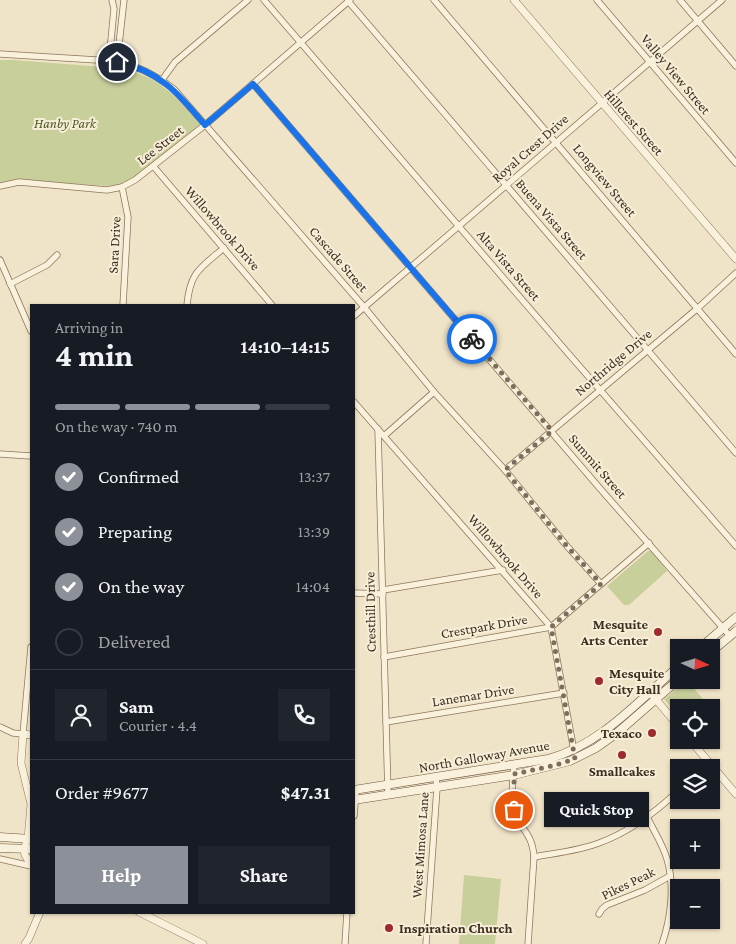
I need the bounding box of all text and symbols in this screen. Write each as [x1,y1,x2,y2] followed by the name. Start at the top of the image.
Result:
[638,31,714,118] street label: Valley View Street
[96,41,138,83] pin
[103,48,131,76] icon: home
[601,86,667,159] street label: Hillcrest Street
[489,110,571,186] street label: Royal Crest Drive
[34,115,97,131] park label: Hanby Park
[134,122,187,168] street label: Lee Street
[570,140,640,220] street label: Longview Street
[513,176,591,263] street label: Buena Vista Street
[182,183,264,273] street label: Willowbrook Drive
[105,216,123,274] street label: Sara Drive
[306,223,372,295] street label: Cascade Street
[474,226,544,304] street label: Alta Vista Street
[447,314,497,364] courier
[55,319,123,336] text: Arriving in
[458,325,486,353] icon: bike
[571,325,655,399] street label: Northridge Drive
[240,336,330,357] text: 14:10–14:15
[55,337,133,373] text: 4 min
[55,418,177,435] text: On the way · 740 m
[566,430,631,502] street label: Summit Street
[55,463,83,491] icon: check
[98,466,179,487] text: Confirmed
[299,468,330,485] text: 13:37
[465,511,547,601] street label: Willowbrook Drive
[55,518,83,546] icon: check
[98,521,172,542] text: Preparing
[298,523,330,540] text: 13:39
[361,571,379,653] street label: Cresthill Drive
[55,573,83,601] icon: check
[98,576,184,597] text: On the way
[296,578,330,595] text: 14:04
[439,611,529,641] street label: Crestpark Drive
[580,616,648,648] place label: Mesquite Arts Center
[652,626,664,638] marker: Mesquite Arts Center
[98,631,171,652] text: Delivered
[670,639,720,689] north arrow
[670,639,720,929] map controls
[609,665,665,697] place label: Mesquite City Hall
[593,675,605,687] marker: Mesquite City Hall
[431,681,515,709] street label: Lanemar Drive
[55,689,107,741] button: person
[278,689,330,741] button: phone
[119,696,154,717] text: Sam
[670,699,720,749] button: locate
[119,717,197,734] text: Courier · 4.4
[601,725,642,741] place label: Texaco
[646,727,658,739] marker: Texaco
[417,737,551,775] street label: North Galloway Avenue
[616,749,628,761] marker: Smallcakes
[670,759,720,809] button: layers
[589,763,656,779] place label: Smallcakes
[55,782,149,803] text: Order #9677
[281,782,330,803] text: $47.31
[493,789,535,831] pin
[408,791,432,899] street label: West Mimosa Lane
[544,792,649,828] callout: Quick Stop
[500,796,528,824] icon: bag
[559,801,634,818] text: Quick Stop
[670,819,720,869] button: +
[55,846,188,904] button: Help
[198,846,330,904] button: Share
[599,863,658,903] street label: Pikes Peak
[670,879,720,929] button: −
[399,920,512,936] place label: Inspiration Church
[383,922,395,934] marker: Inspiration Church

